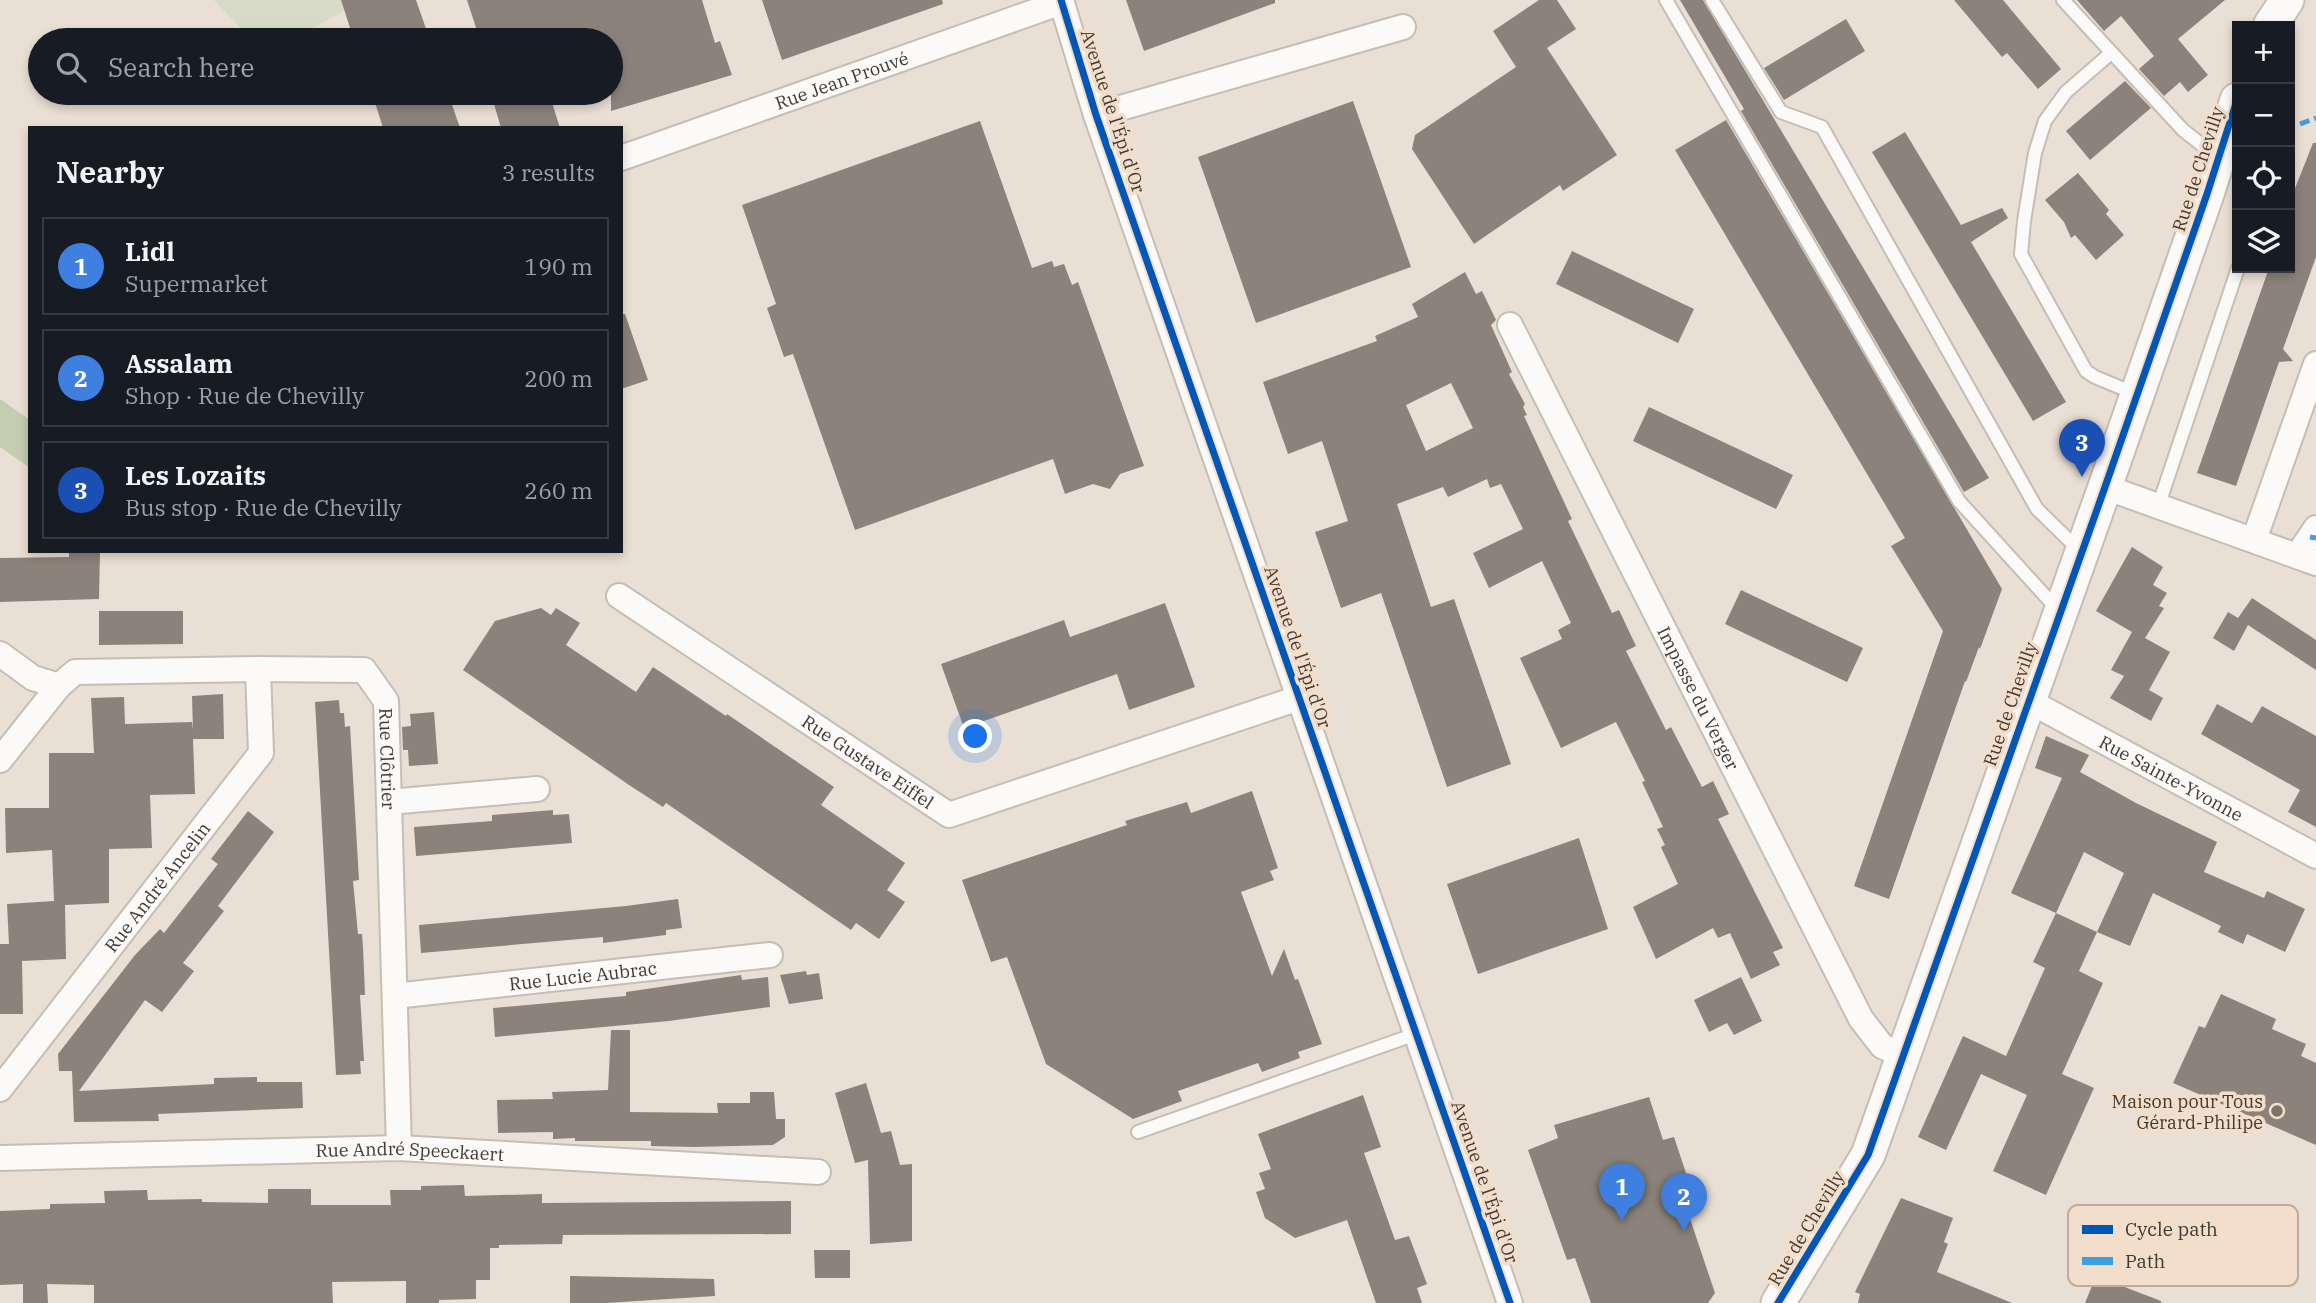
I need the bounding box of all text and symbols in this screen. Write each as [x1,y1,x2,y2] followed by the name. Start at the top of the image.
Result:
[2232,21,2295,273] map controls
[2232,21,2295,84] button: +
[1076,26,1150,196] street label: Avenue de l'Épi d'Or
[28,28,623,105] search box
[772,46,911,114] street label: Rue Jean Prouvé
[52,48,90,86] icon: search
[108,50,254,84] text: Search here
[2232,84,2295,147] button: −
[2167,103,2229,234] street label: Rue de Chevilly
[2232,147,2295,210] button: locate
[56,152,164,191] text: Nearby
[502,157,595,187] text: 3 results
[2232,210,2295,273] button: layers
[125,234,175,268] text: Lidl
[74,251,88,281] text: 1
[524,251,593,281] text: 190 m
[125,268,268,298] text: Supermarket
[125,346,233,380] text: Assalam
[74,363,88,393] text: 2
[524,363,593,393] text: 200 m
[125,380,364,410] text: Shop · Rue de Chevilly
[2059,419,2105,477] pin: 3
[125,458,266,492] text: Les Lozaits
[74,475,88,505] text: 3
[524,475,593,505] text: 260 m
[125,492,401,522] text: Bus stop · Rue de Chevilly
[1259,563,1337,731] street label: Avenue de l'Épi d'Or
[1653,622,1745,774] street label: Impasse du Verger
[1978,638,2042,769] street label: Rue de Chevilly
[375,707,401,810] street label: Rue Clôtrier
[798,709,938,813] street label: Rue Gustave Eiffel
[958,719,992,753] your location
[2095,730,2247,826] street label: Rue Sainte-Yvonne
[99,817,215,957] street label: Rue André Ancelin
[508,956,658,995] street label: Rue Lucie Aubrac
[2112,1090,2263,1134] place label: Maison pour Tous Gérard-Philipe
[1446,1098,1524,1266] street label: Avenue de l'Épi d'Or
[2269,1103,2285,1119] marker: Maison pour Tous Gérard-Philipe
[315,1136,505,1165] street label: Rue André Speeckaert
[1599,1163,1645,1221] pin: 1
[1763,1166,1850,1290] street label: Rue de Chevilly
[1661,1173,1707,1231] pin: 2
[2068,1205,2298,1286] legend
[2125,1217,2218,1241] text: Cycle path
[2125,1249,2165,1273] text: Path

